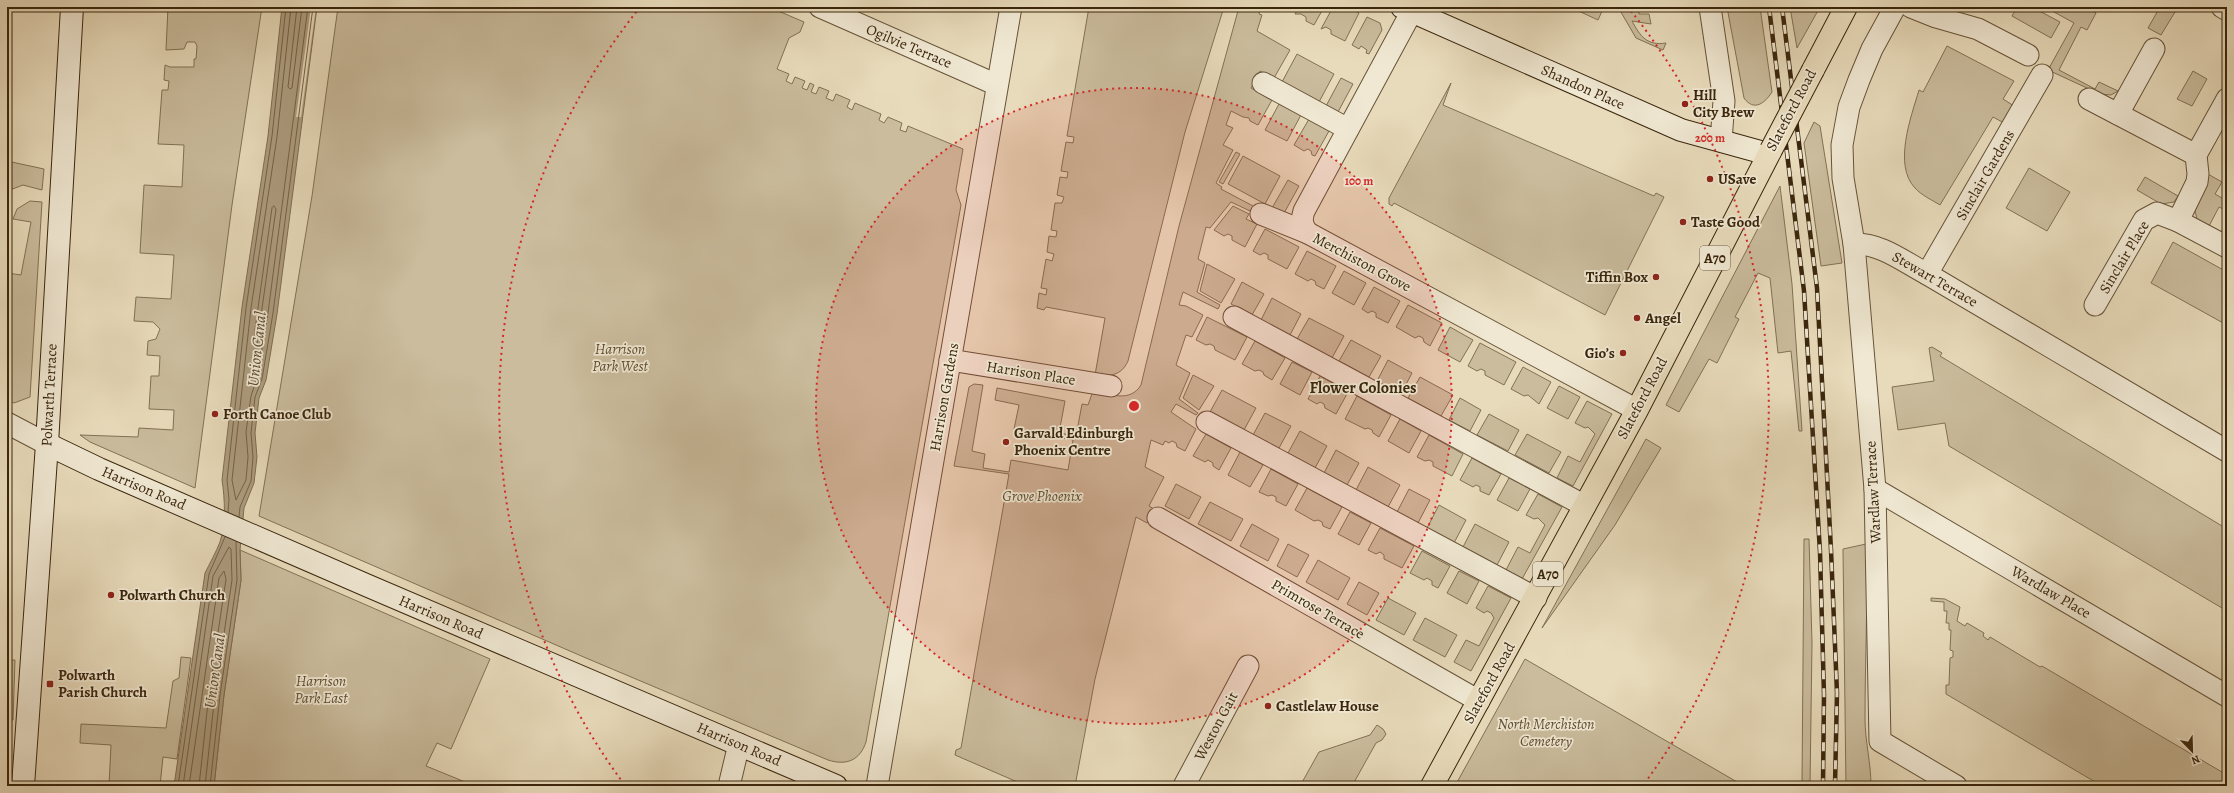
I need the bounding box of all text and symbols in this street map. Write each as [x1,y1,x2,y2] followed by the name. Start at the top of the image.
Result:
[863,19,955,73] street label: Ogilvie Terrace
[1538,60,1628,114] street label: Shandon Place
[1761,65,1821,154] street label: Slateford Road
[1693,85,1755,122] place label: Hill City Brew
[1680,99,1690,109] marker: Hill City Brew
[1951,126,2019,224] street label: Sinclair Gardens
[1695,130,1725,146] text: 200 m
[1718,169,1757,189] place label: USave
[1345,173,1373,189] text: 100 m
[1705,174,1715,184] marker: USave
[1691,212,1761,232] place label: Taste Good
[2094,216,2154,297] street label: Sinclair Place
[1678,217,1688,227] marker: Taste Good
[1309,228,1415,296] street label: Merchiston Grove
[1700,246,1730,270] road number: A70
[1889,246,1982,312] street label: Stewart Terrace
[1586,267,1649,287] place label: Tiffin Box
[1651,272,1661,282] marker: Tiffin Box
[1644,308,1681,328] place label: Angel
[242,310,272,388] water label: Union Canal
[1632,313,1642,323] marker: Angel
[592,339,649,376] park label: Harrison Park West
[925,341,963,453] street label: Harrison Gardens
[36,343,62,447] street label: Polwarth Terrace
[1585,343,1615,363] place label: Gio’s
[1618,348,1628,358] marker: Gio’s
[1612,353,1672,442] street label: Slateford Road
[985,356,1077,390] street label: Harrison Place
[1309,377,1417,399] district label: Flower Colonies
[1127,399,1141,413] centre of rings
[223,404,332,424] place label: Forth Canoe Club
[210,409,220,419] marker: Forth Canoe Club
[1014,423,1133,460] place label: Garvald Edinburgh Phoenix Centre
[1001,437,1011,447] marker: Garvald Edinburgh Phoenix Centre
[1860,440,1886,545] street label: Wardlaw Terrace
[99,461,190,515] street label: Harrison Road
[1002,486,1083,506] park label: Grove Phoenix
[2007,561,2095,623] street label: Wardlaw Place
[1533,562,1563,586] road number: A70
[1268,574,1369,644] street label: Primrose Terrace
[119,585,225,605] place label: Polwarth Church
[106,590,116,600] marker: Polwarth Church
[396,590,487,644] street label: Harrison Road
[199,632,231,710] water label: Union Canal
[1458,638,1520,727] street label: Slateford Road
[58,665,147,702] place label: Polwarth Parish Church
[295,671,348,708] park label: Harrison Park East
[45,679,55,689] marker: Polwarth Parish Church
[1189,688,1243,765] street label: Weston Gait
[1276,696,1379,716] place label: Castlelaw House
[1263,701,1273,711] marker: Castlelaw House
[1497,714,1595,751] park label: North Merchiston Cemetery
[694,717,785,771] street label: Harrison Road
[2172,731,2212,771] north arrow
[2189,751,2202,768] text: N

